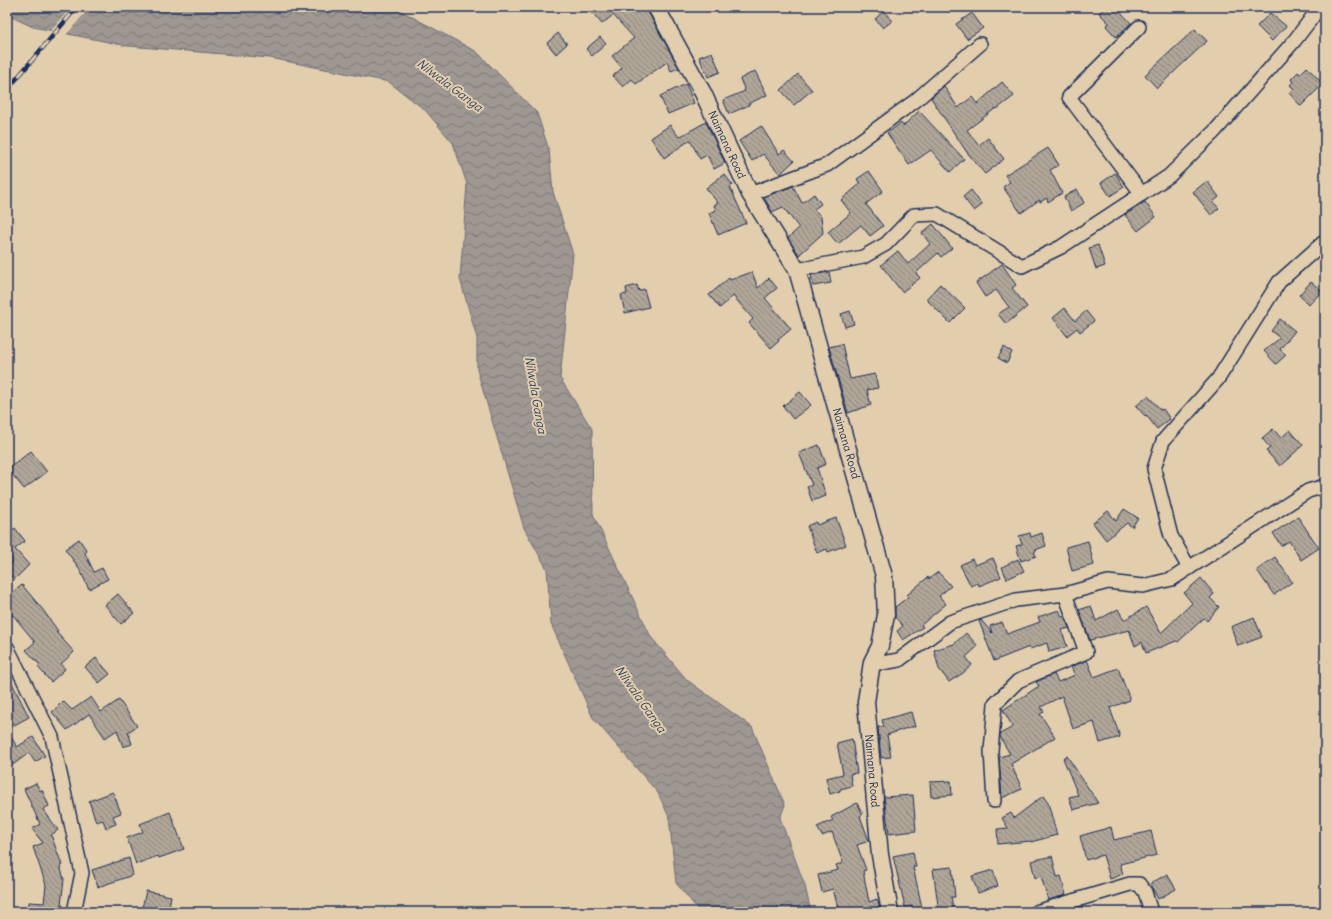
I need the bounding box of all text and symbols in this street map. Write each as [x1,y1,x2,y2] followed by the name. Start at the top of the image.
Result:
[414,55,487,115] water label: Nilwala Ganga
[705,108,749,181] street label: Naimana Road
[522,355,550,436] water label: Nilwala Ganga
[830,406,863,481] street label: Naimana Road
[612,663,670,736] water label: Nilwala Ganga
[862,734,883,809] street label: Naimana Road

